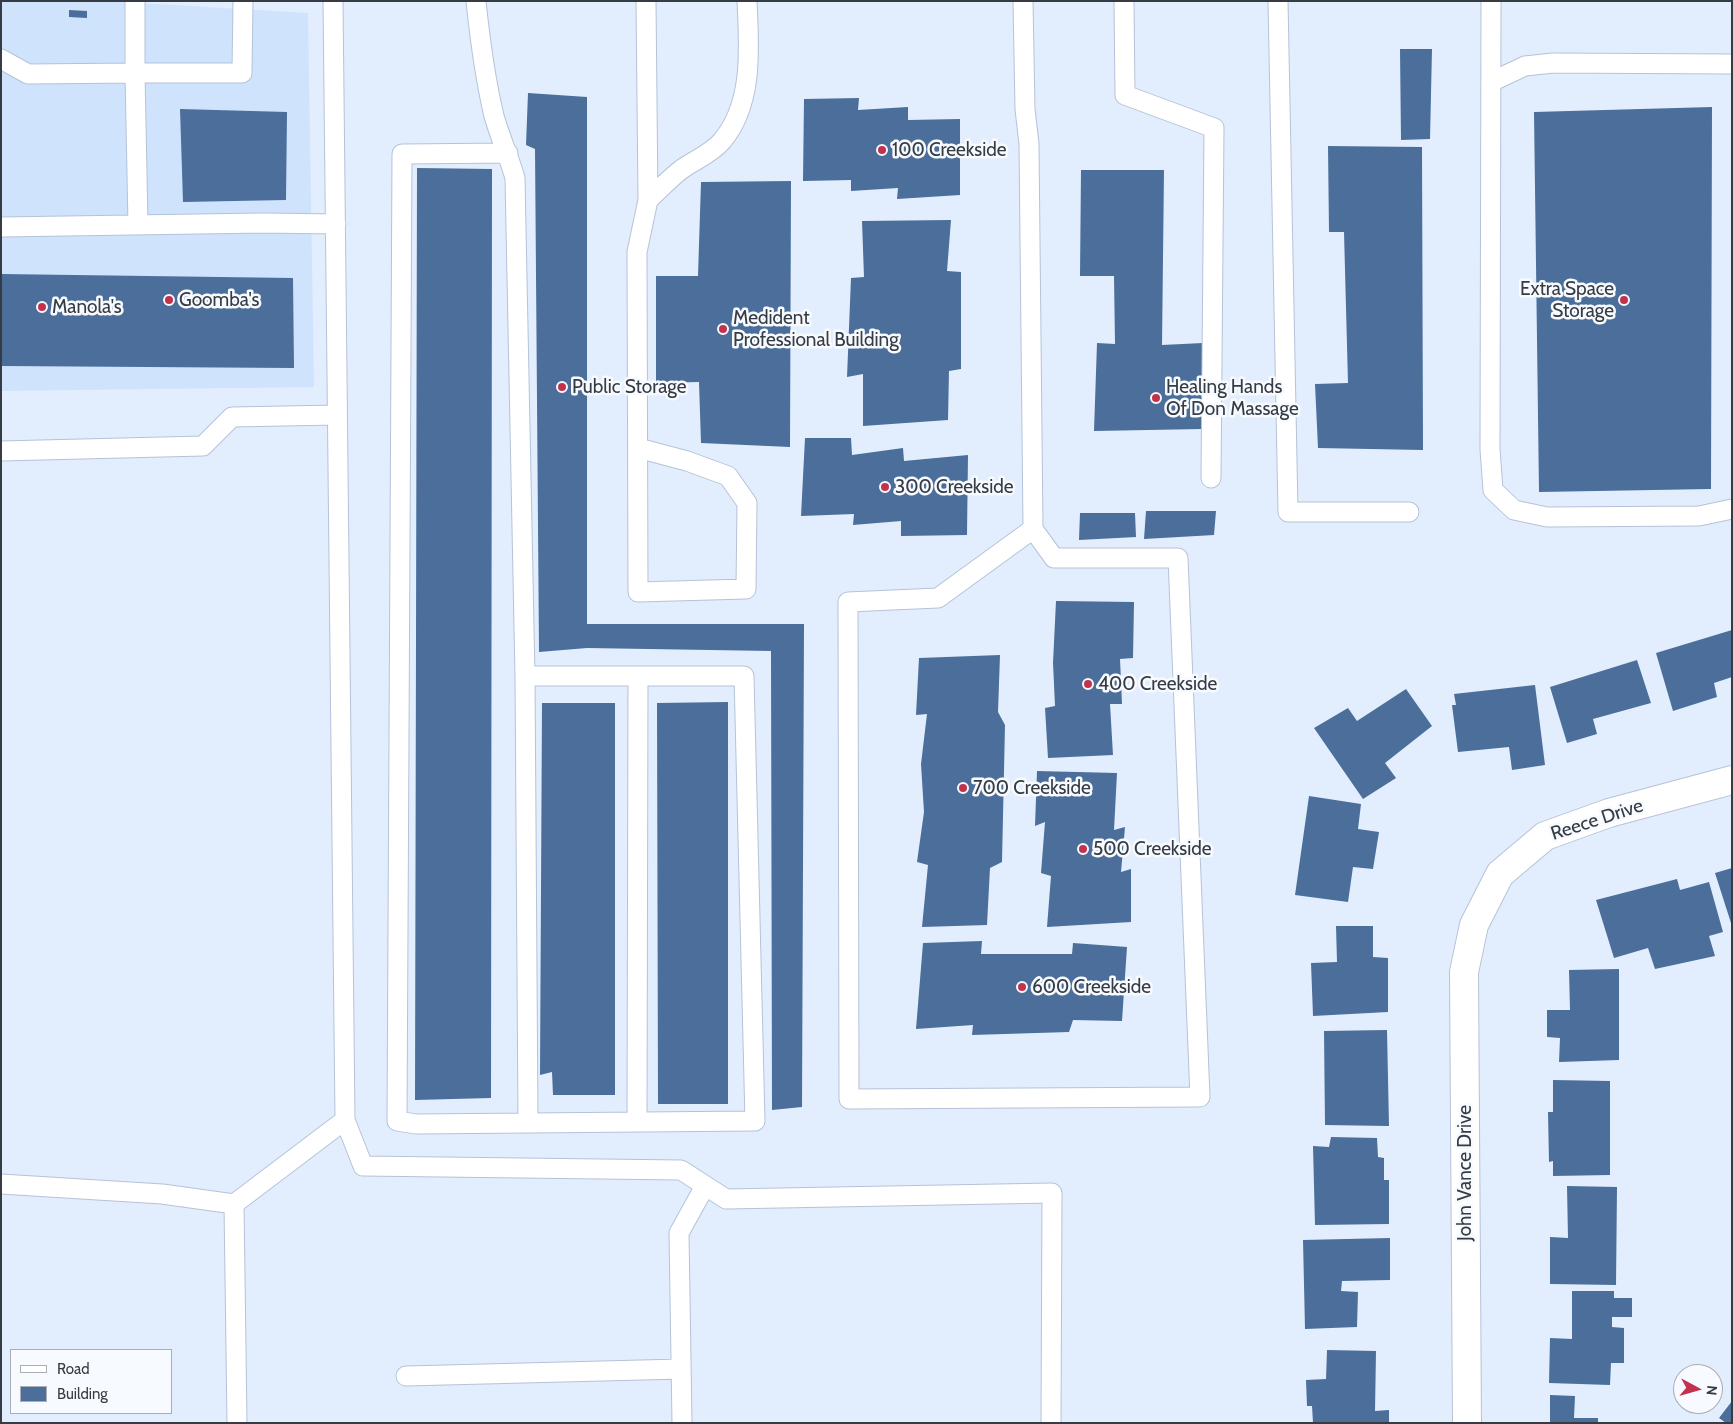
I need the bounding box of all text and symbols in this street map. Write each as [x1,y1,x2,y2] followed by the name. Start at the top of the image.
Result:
[892,139,1006,161] place label: 100 Creekside
[876,144,888,156] marker: 100 Creekside
[1520,278,1614,322] place label: Extra Space Storage
[179,289,259,311] place label: Goomba's
[163,294,175,306] marker: Goomba's
[1618,294,1630,306] marker: Extra Space Storage
[52,296,122,318] place label: Manola's
[36,301,48,313] marker: Manola's
[733,307,899,351] place label: Medident Professional Building
[717,323,729,335] marker: Medident Professional Building
[572,376,686,398] place label: Public Storage
[1166,376,1299,420] place label: Healing Hands Of Don Massage
[556,381,568,393] marker: Public Storage
[1150,392,1162,404] marker: Healing Hands Of Don Massage
[895,476,1014,498] place label: 300 Creekside
[879,481,891,493] marker: 300 Creekside
[1098,673,1217,695] place label: 400 Creekside
[1082,678,1094,690] marker: 400 Creekside
[973,777,1091,799] place label: 700 Creekside
[957,782,969,794] marker: 700 Creekside
[1548,794,1646,846] street label: Reece Drive
[1093,838,1212,860] place label: 500 Creekside
[1077,843,1089,855] marker: 500 Creekside
[1032,976,1151,998] place label: 600 Creekside
[1016,981,1028,993] marker: 600 Creekside
[1454,1105,1476,1241] street label: John Vance Drive
[10,1349,172,1414] legend
[57,1360,90,1378] text: Road
[1673,1364,1723,1414] north arrow
[57,1385,108,1403] text: Building
[1702,1385,1721,1396] text: N

